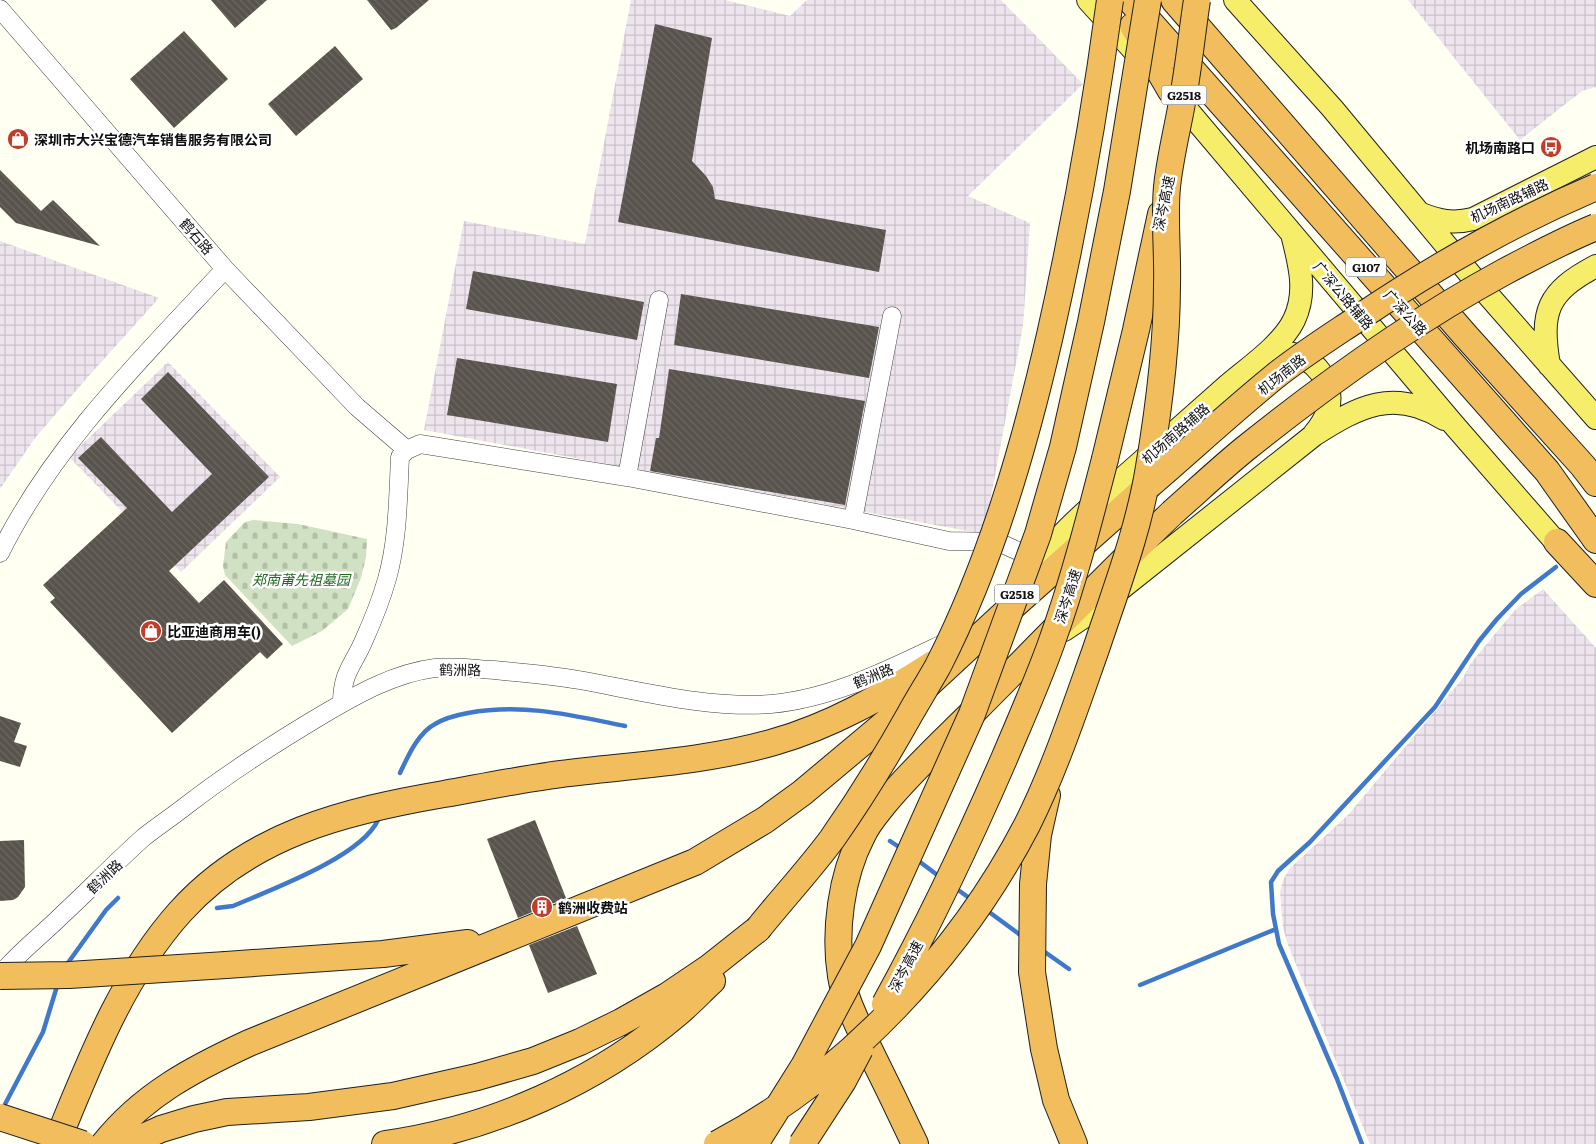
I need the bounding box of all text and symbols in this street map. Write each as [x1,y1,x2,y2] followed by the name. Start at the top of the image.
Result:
[1162,86,1206,104] road number: G2518
[6,127,30,151] shop icon: 深圳市大兴宝德汽车销售服务有限公司
[34,129,272,149] place label: 深圳市大兴宝德汽车销售服务有限公司
[1539,135,1563,159] bus stop icon: 机场南路口
[1465,137,1535,157] place label: 机场南路口
[1467,173,1551,227] street label: 机场南路辅路
[1147,174,1179,232] street label: 深岑高速
[176,214,218,258] street label: 鹤石路
[1309,256,1379,334] street label: 广深公路辅路
[1346,258,1386,276] road number: G107
[1380,285,1432,339] street label: 广深公路
[1253,349,1309,399] street label: 机场南路
[1137,398,1213,468] street label: 机场南路辅路
[1049,566,1085,626] street label: 深岑高速
[252,569,352,589] park label: 郑南莆先祖墓园
[994,584,1040,604] road number: G2518
[139,619,163,643] shop icon: 比亚迪商用车()
[167,621,261,641] place label: 比亚迪商用车()
[850,658,896,692] street label: 鹤洲路
[439,659,481,679] street label: 鹤洲路
[82,854,126,898] street label: 鹤洲路
[530,895,554,919] building icon: 鹤洲收费站
[558,897,628,917] place label: 鹤洲收费站
[883,937,927,995] street label: 深岑高速

